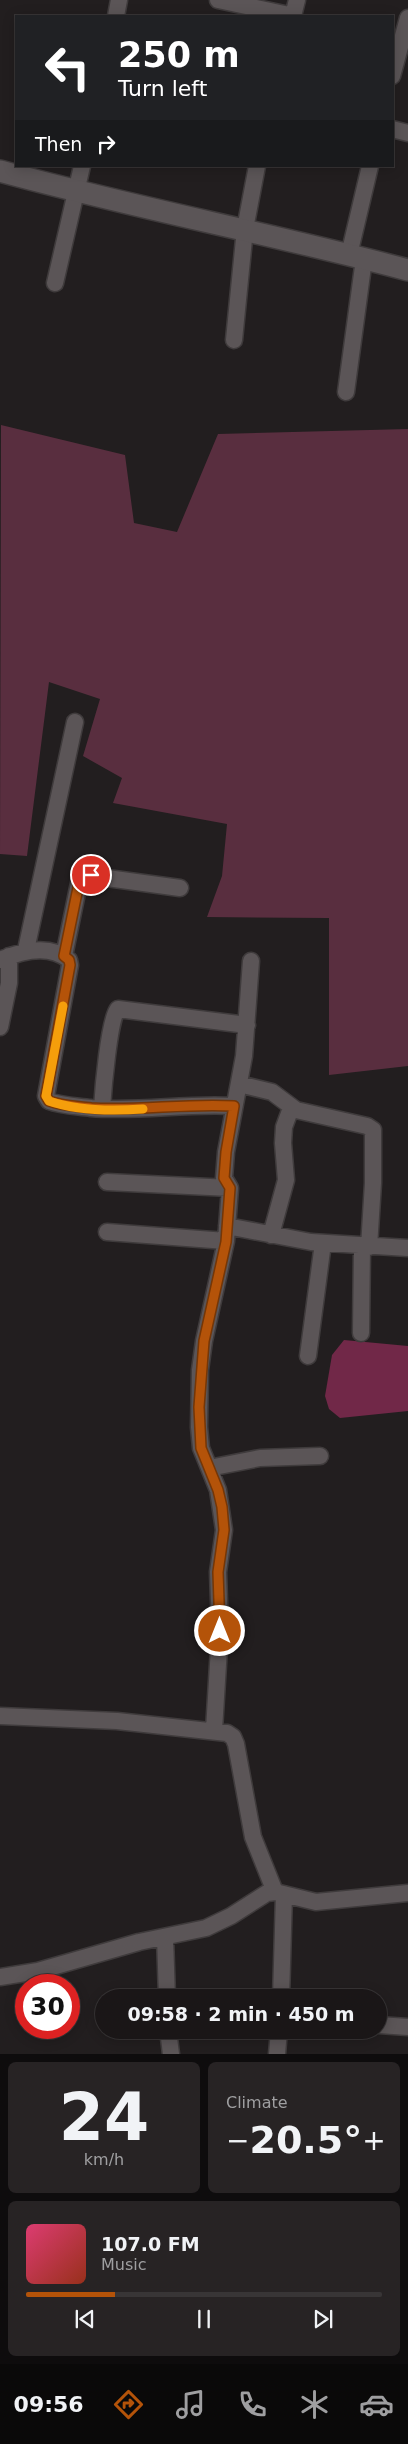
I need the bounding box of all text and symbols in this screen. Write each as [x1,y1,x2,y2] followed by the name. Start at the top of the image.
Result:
[35,35,100,100] icon: left
[118,35,240,75] text: 250 m
[118,76,207,101] text: Turn left
[92,130,120,158] icon: right
[35,133,82,155] text: Then
[70,854,112,896] pin
[77,861,105,889] icon: arrive
[193,1604,245,1656] position arrow
[15,1974,80,2039] speed limit sign: 30
[127,2003,355,2025] text: 09:58 · 2 min · 450 m
[59,2080,149,2155] text: 24
[226,2093,288,2112] text: Climate
[249,2118,362,2162] text: 20.5°
[226,2124,249,2157] text: −
[362,2124,386,2157] text: +
[84,2150,124,2169] text: km/h
[101,2233,200,2255] text: 107.0 FM
[101,2255,147,2274] text: Music
[71,2305,99,2333] icon: previous
[190,2305,218,2333] icon: pause
[309,2305,337,2333] icon: next
[111,2387,146,2422] icon: directions
[173,2387,208,2422] icon: music
[235,2387,270,2422] icon: phone
[297,2387,332,2422] icon: climate
[359,2387,394,2422] icon: car
[14,2392,84,2417] text: 09:56

